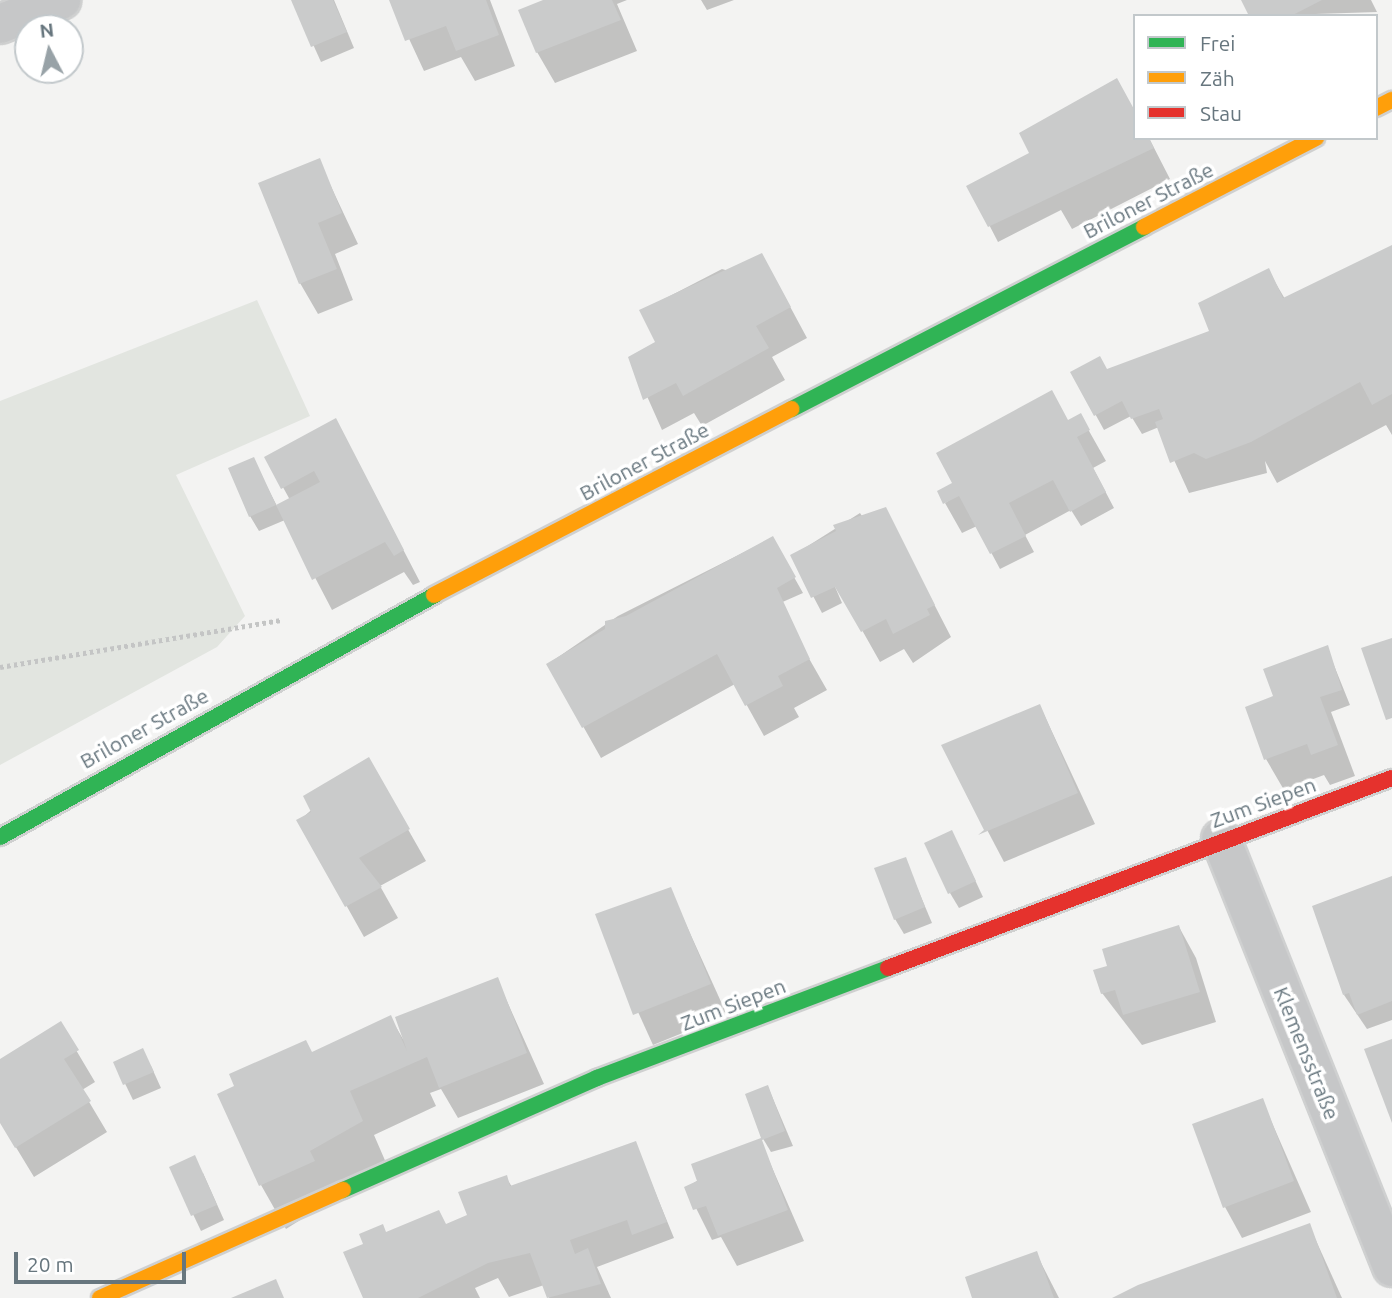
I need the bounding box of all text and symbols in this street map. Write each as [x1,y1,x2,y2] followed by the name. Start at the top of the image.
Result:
[14,14,84,84] north arrow
[1133,14,1378,140] legend
[38,18,55,42] text: N
[1200,31,1235,55] text: Frei
[1200,66,1235,90] text: Zäh
[1200,101,1242,125] text: Stau
[1079,156,1217,244] street label: Briloner Straße
[575,416,713,506] street label: Briloner Straße
[75,682,213,774] street label: Briloner Straße
[1207,771,1319,833] street label: Zum Siepen
[677,972,789,1036] street label: Zum Siepen
[1269,983,1345,1123] street label: Klemensstraße
[18,1238,189,1282] scale bar
[27,1252,74,1276] text: 20 m

